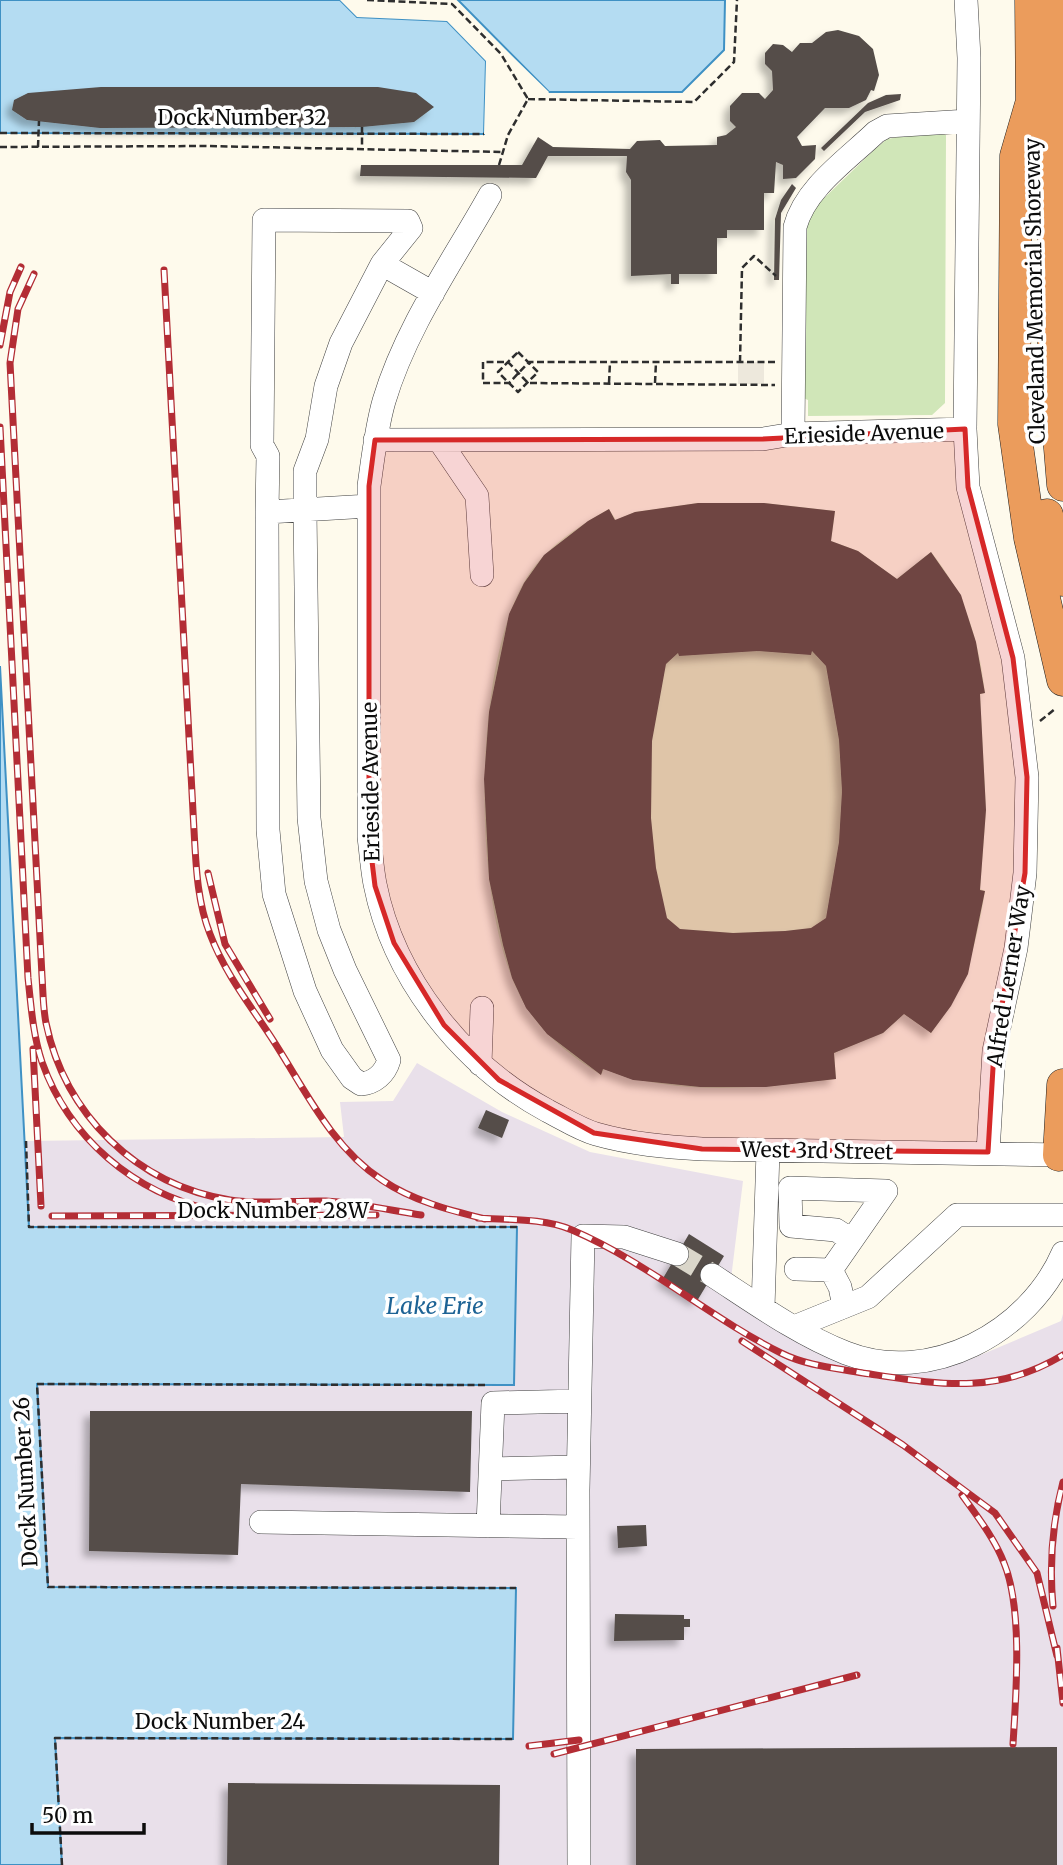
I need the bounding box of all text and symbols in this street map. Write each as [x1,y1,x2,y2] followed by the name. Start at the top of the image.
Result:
[157,104,327,131] street label: Dock Number 32
[1018,137,1051,444] street label: Cleveland Memorial Shoreway
[784,417,944,450] street label: Erieside Avenue
[356,702,385,862] street label: Erieside Avenue
[981,882,1036,1070] street label: Alfred Lerner Way
[739,1136,894,1165] street label: West 3rd Street
[177,1197,370,1224] street label: Dock Number 28W
[386,1291,484,1320] water label: Lake Erie
[8,1396,43,1568] street label: Dock Number 26
[135,1708,305,1735] street label: Dock Number 24
[32,1792,144,1836] scale bar
[42,1802,93,1829] text: 50 m

